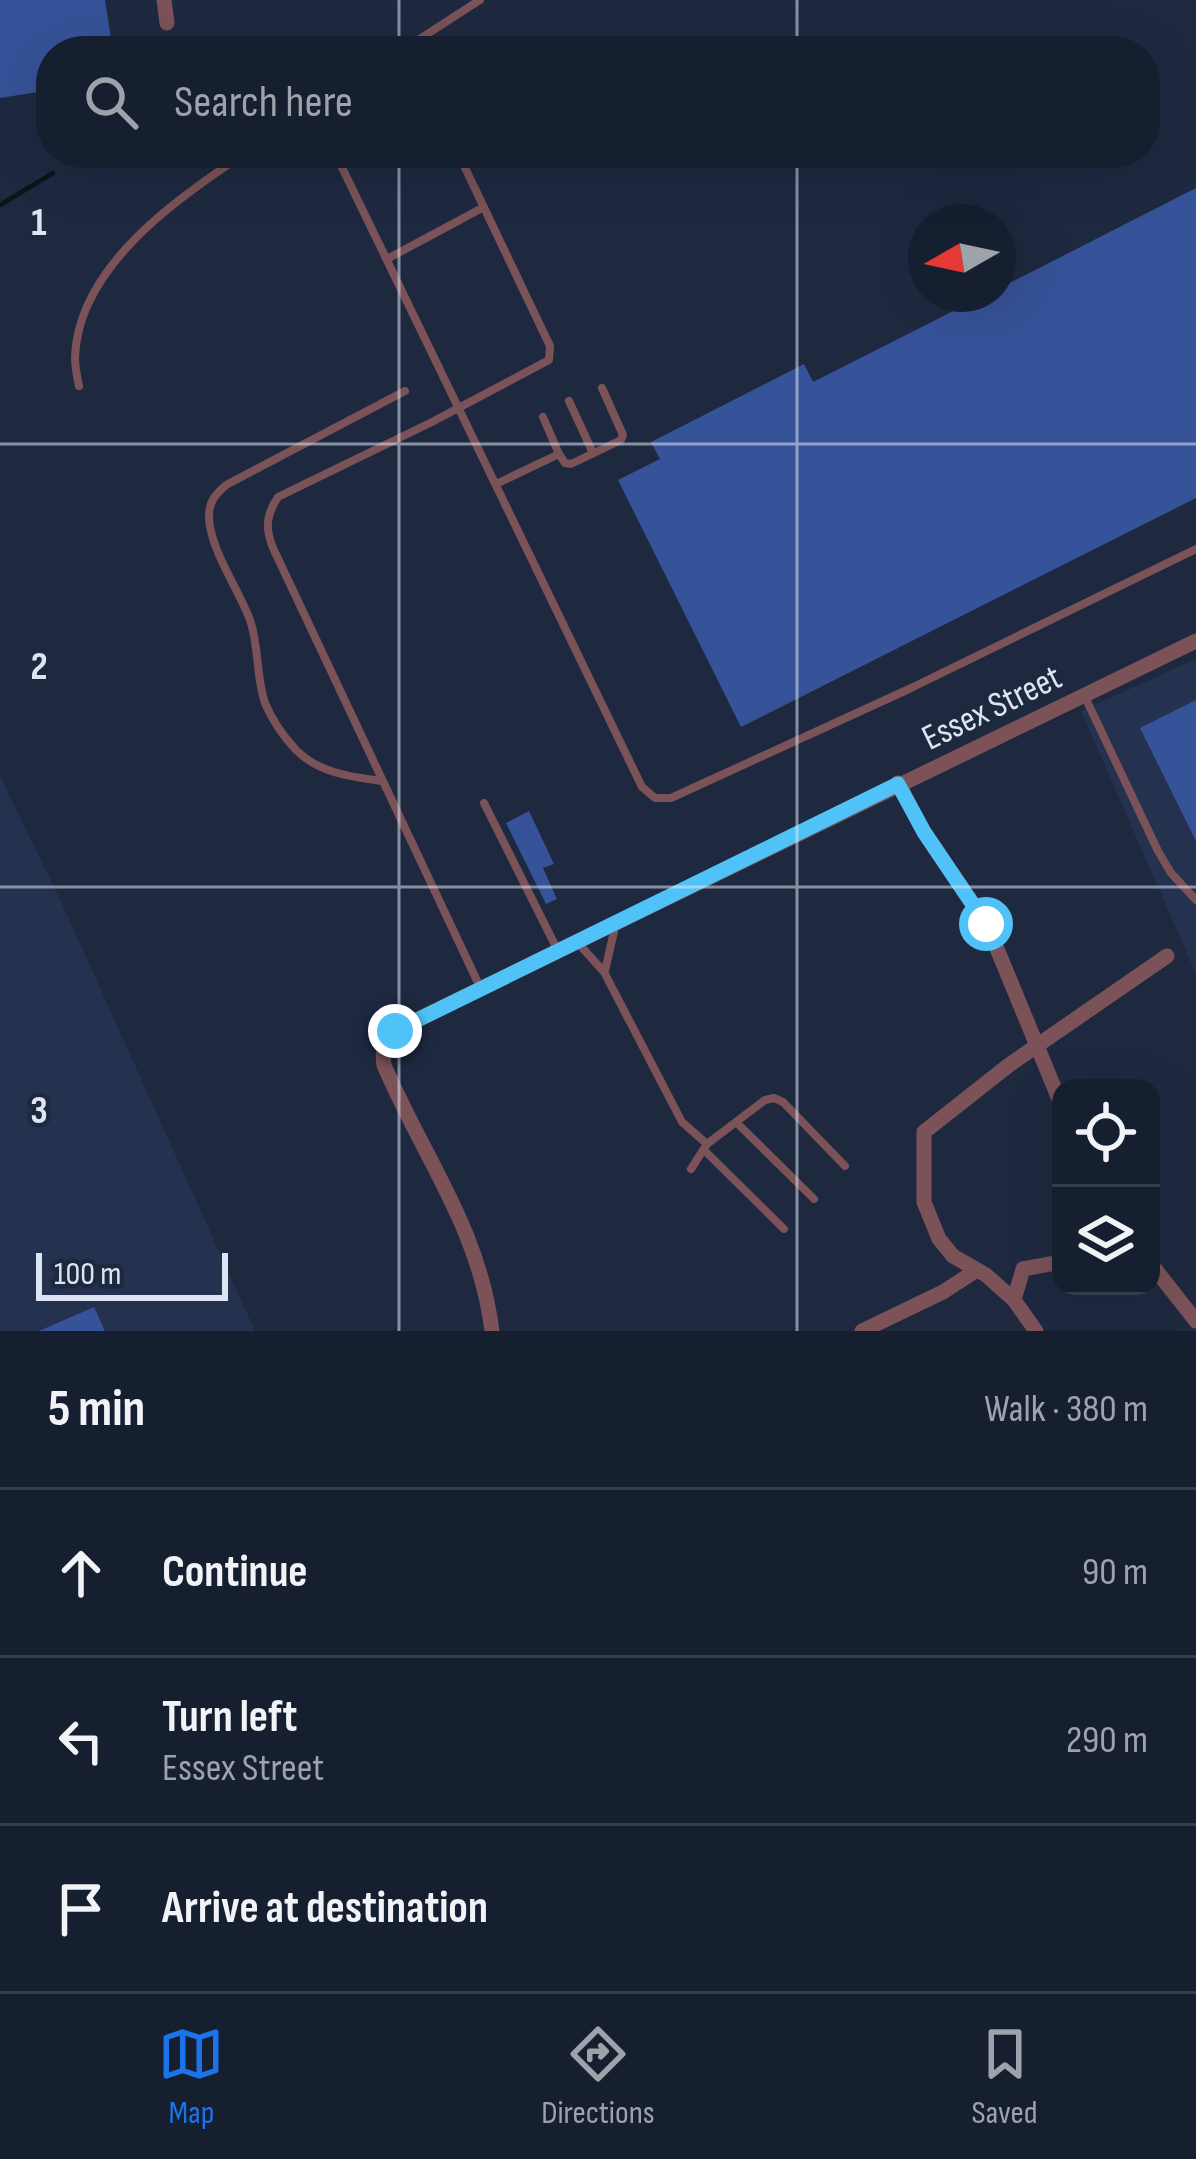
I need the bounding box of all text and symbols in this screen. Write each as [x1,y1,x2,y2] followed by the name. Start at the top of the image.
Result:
[36,36,1160,168] search box
[78,69,144,135] icon: search
[174,75,353,130] text: Search here
[31,200,47,247] text: 1
[908,204,1016,312] north arrow
[30,644,48,691] text: 2
[915,656,1069,760] street label: Essex Street
[959,897,1013,951] route start
[368,1004,422,1058] route end
[1052,1079,1160,1295] map controls
[1052,1079,1160,1187] button: locate
[30,1088,48,1135] text: 3
[1052,1187,1160,1295] button: layers
[36,1247,228,1300] scale bar
[54,1254,121,1294] text: 100 m
[48,1379,145,1440] text: 5 min
[984,1386,1148,1433] text: Walk · 380 m
[48,1540,114,1606] icon: ahead
[162,1545,308,1600] text: Continue
[1082,1549,1148,1596] text: 90 m
[162,1690,297,1745] text: Turn left
[48,1708,114,1774] icon: left
[1066,1717,1148,1764] text: 290 m
[162,1745,324,1792] text: Essex Street
[48,1876,114,1942] icon: arrive
[162,1881,488,1936] text: Arrive at destination
[158,2021,224,2133] tab: Map
[541,2021,655,2133] tab: Directions
[971,2021,1038,2133] tab: Saved

